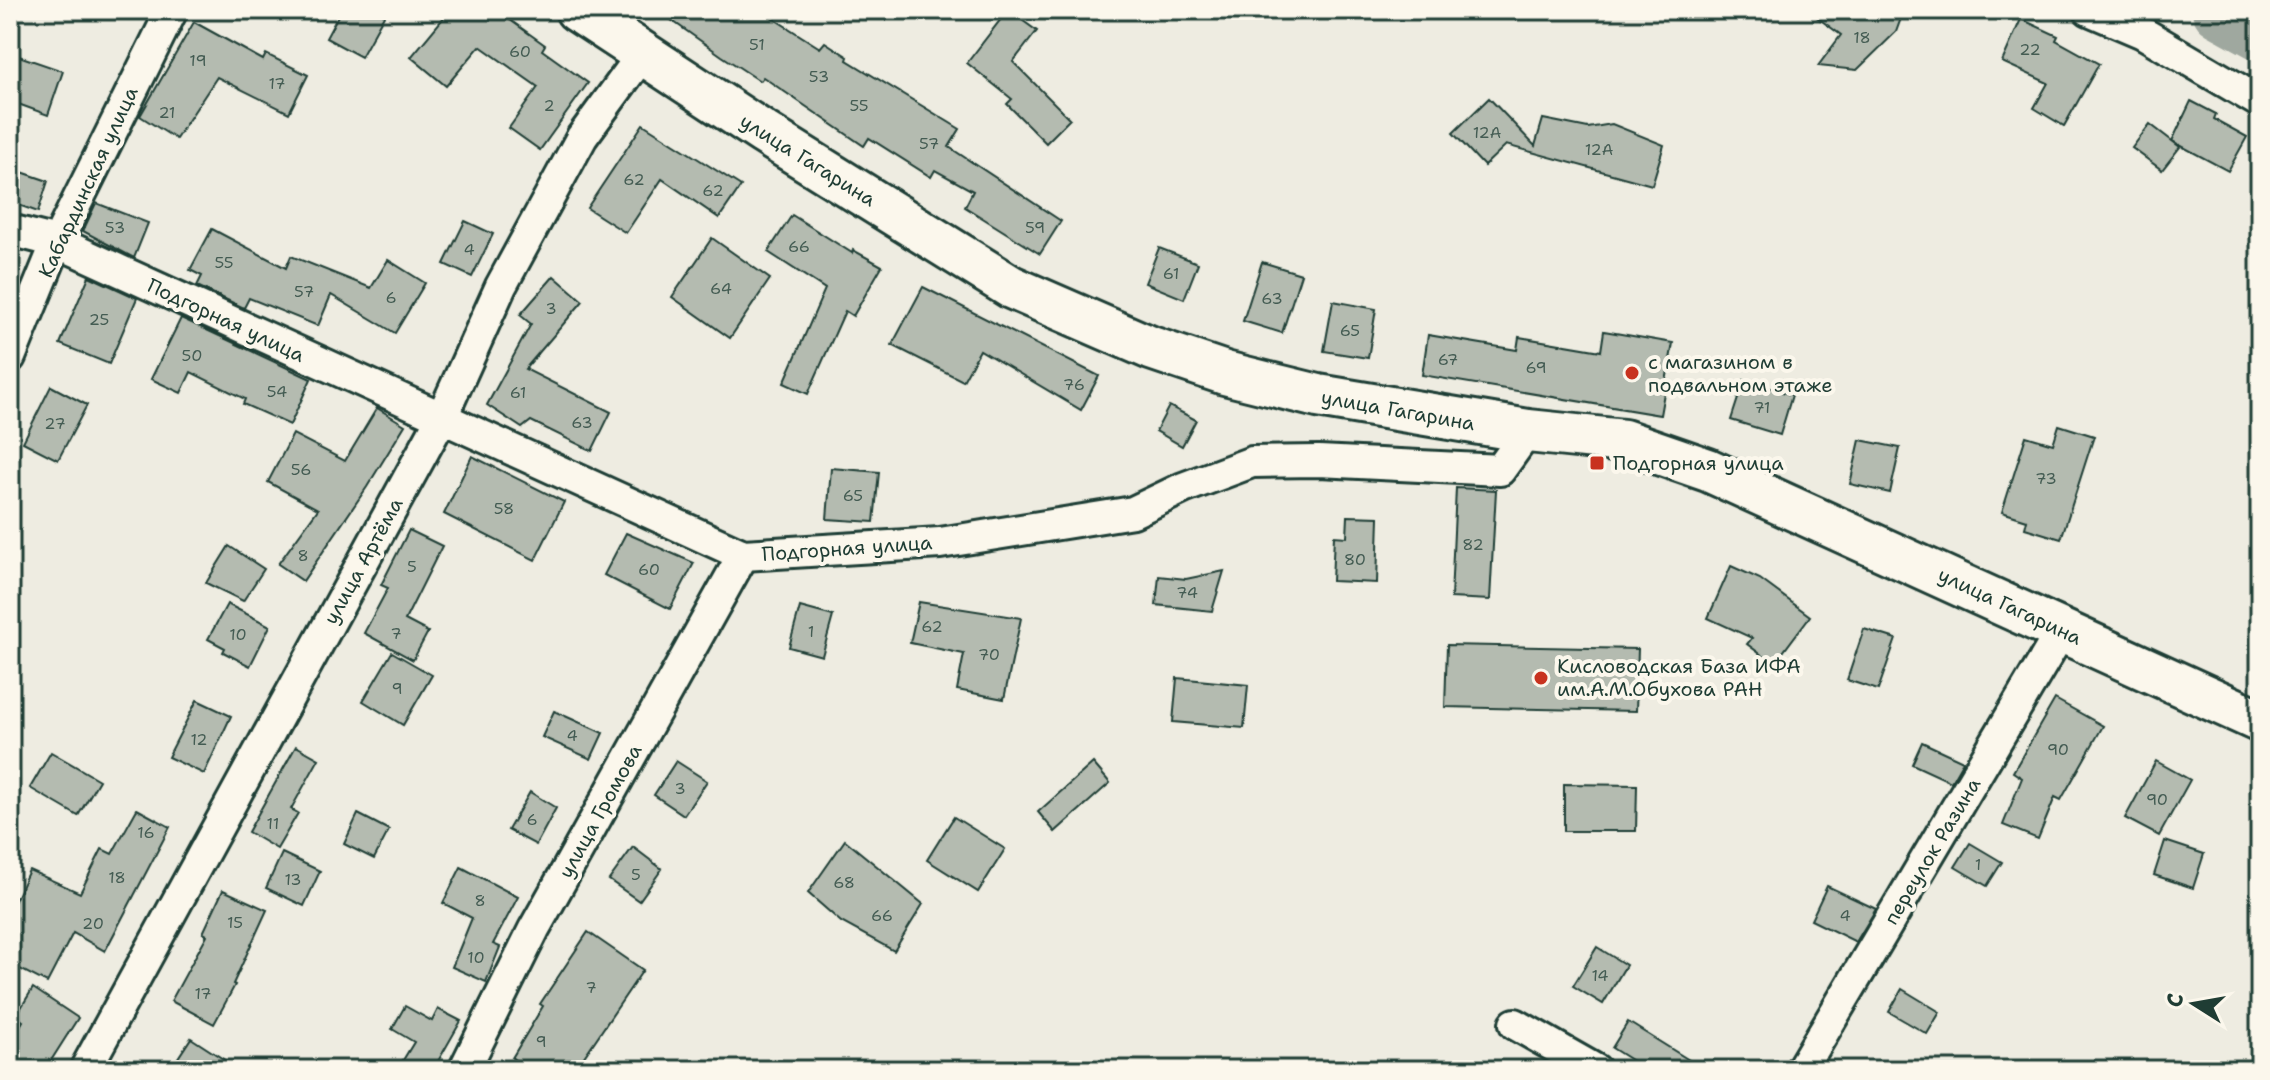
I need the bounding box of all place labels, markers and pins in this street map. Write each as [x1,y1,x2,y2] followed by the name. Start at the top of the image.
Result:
[1648,349,1833,398] place label: с магазином в подвальном этаже
[1623,364,1641,382] marker: с магазином в подвальном этаже
[1613,450,1784,476] place label: Подгорная улица
[1588,454,1606,472] marker: Подгорная улица
[1557,653,1801,702] place label: Кисловодская База ИФА им.А.М.Обухова РАН
[1532,669,1550,687] marker: Кисловодская База ИФА им.А.М.Обухова РАН

